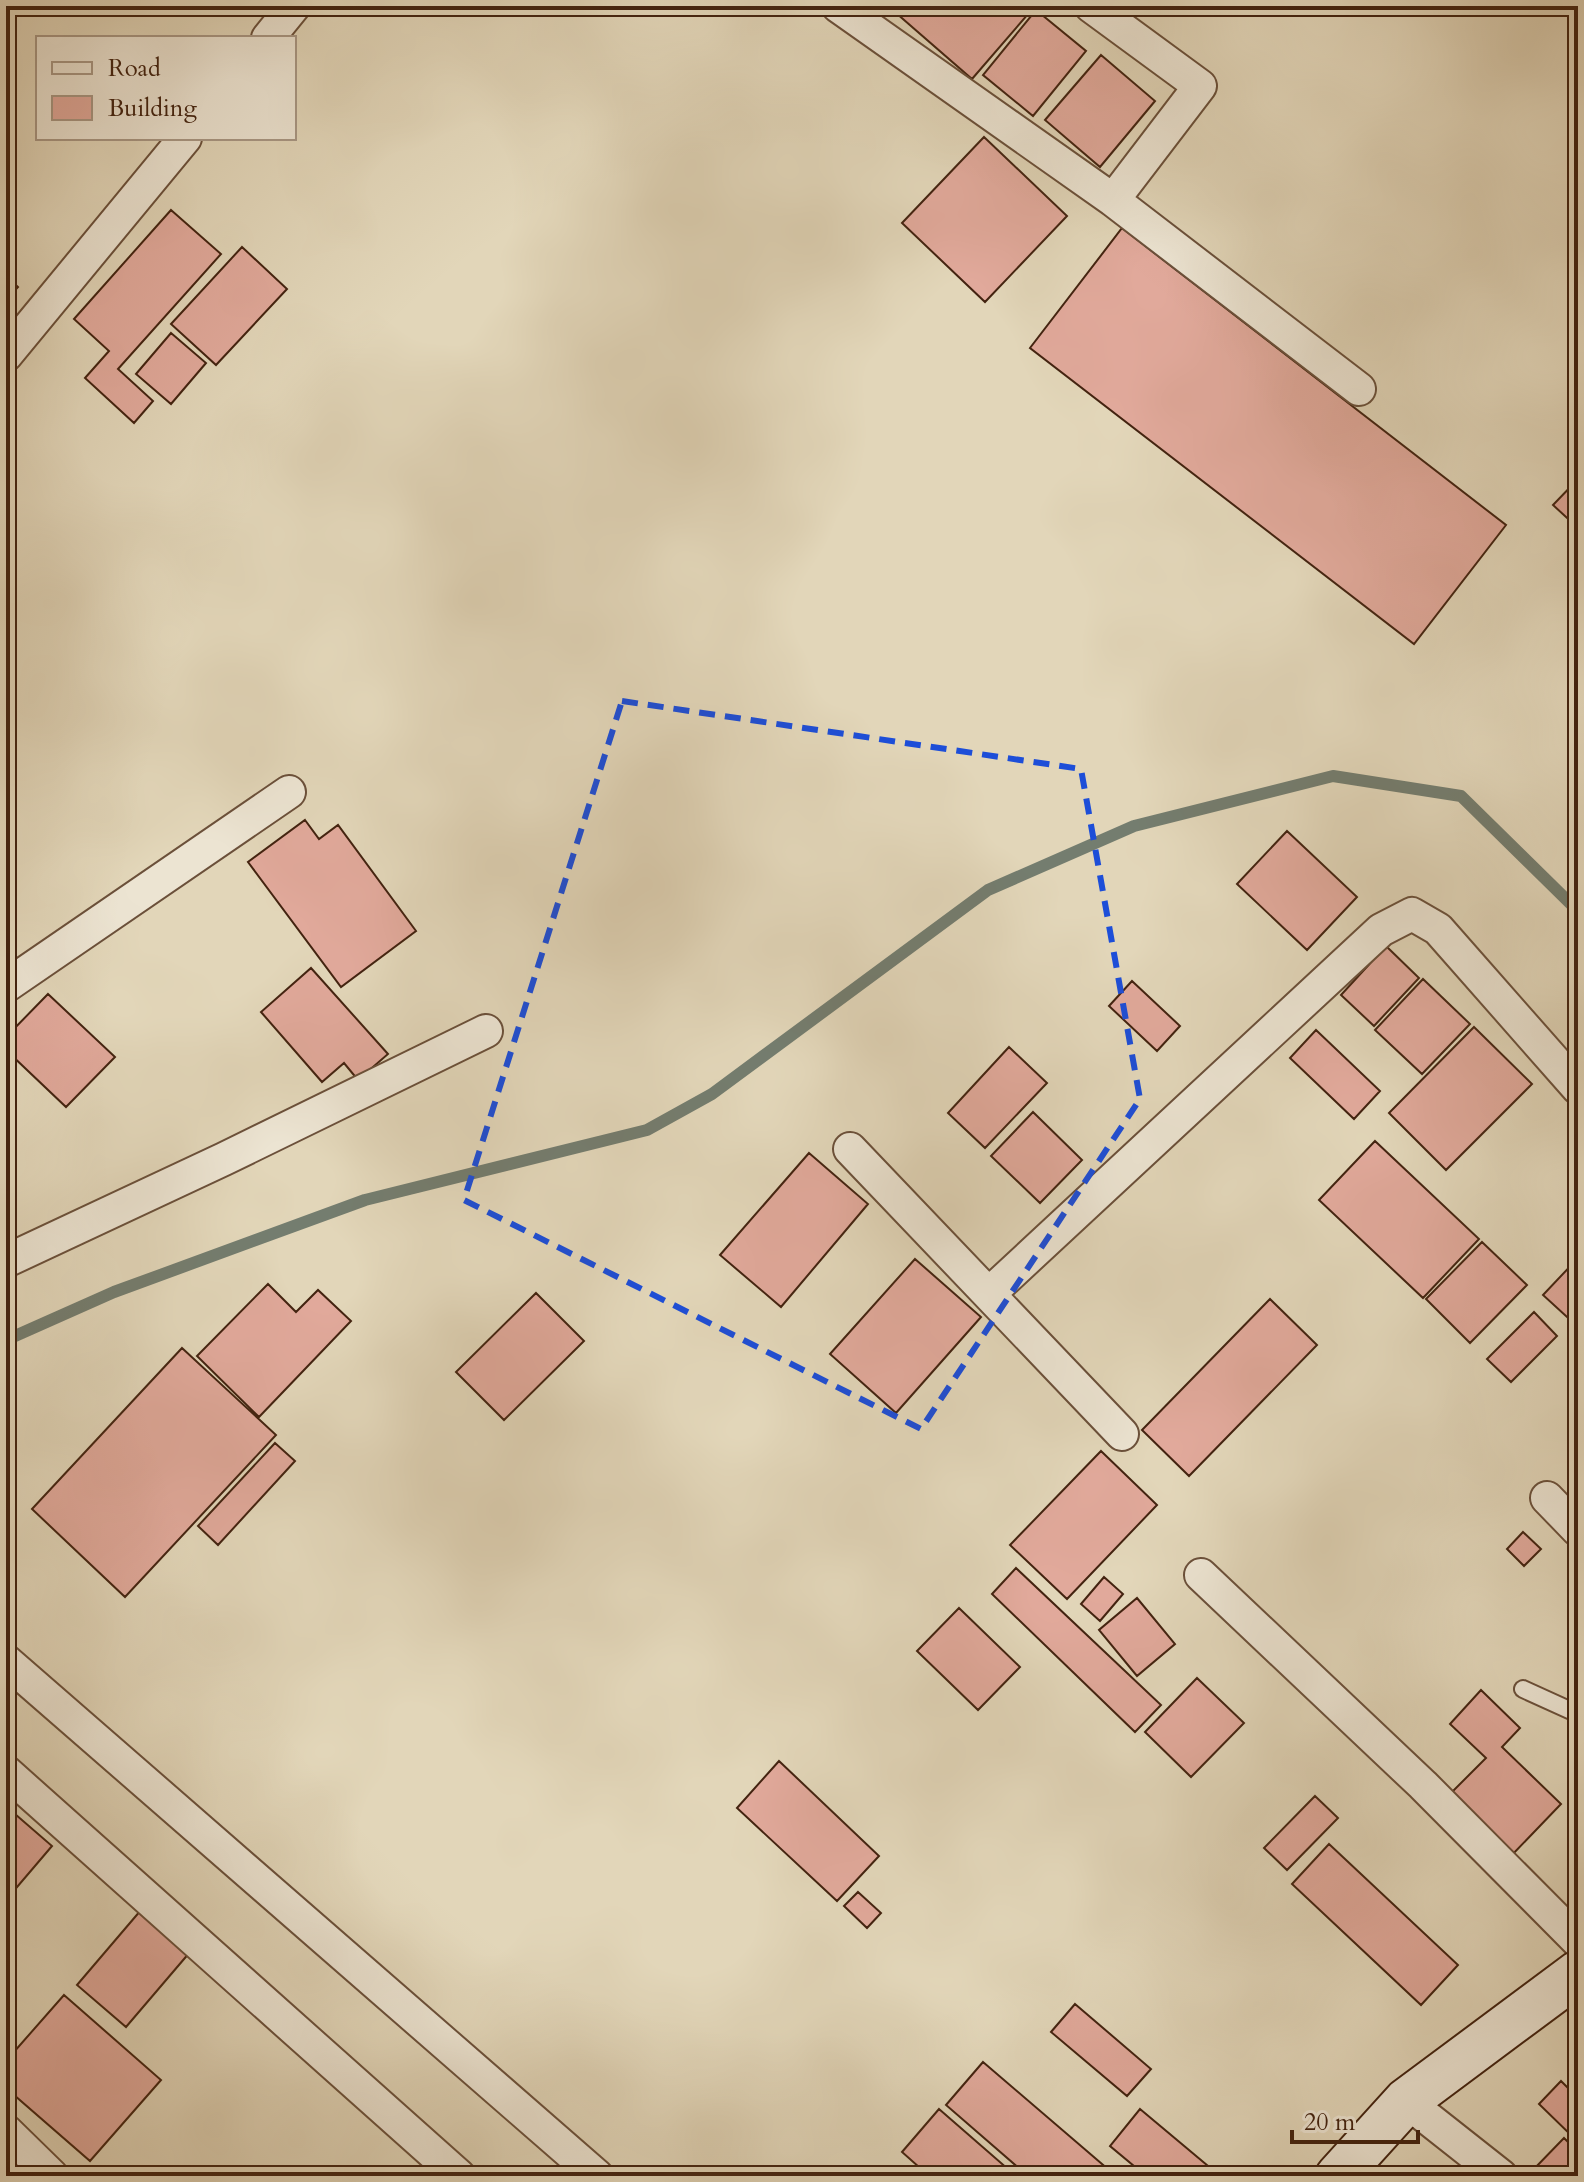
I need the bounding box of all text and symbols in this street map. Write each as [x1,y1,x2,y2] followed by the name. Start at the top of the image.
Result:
[36,36,296,140] legend
[108,52,161,85] text: Road
[108,92,198,125] text: Building
[1292,2094,1418,2144] scale bar
[1304,2106,1356,2139] text: 20 m

